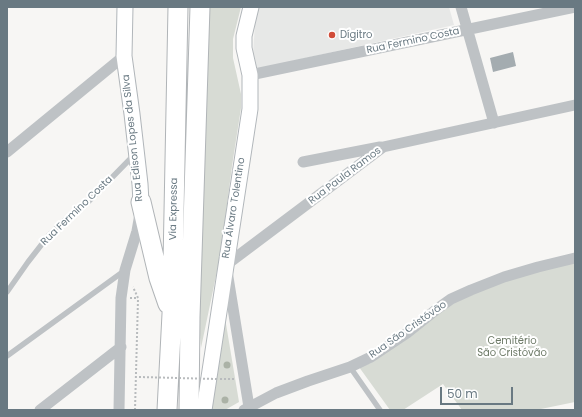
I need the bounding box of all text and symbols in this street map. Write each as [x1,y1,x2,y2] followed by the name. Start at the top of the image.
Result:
[365,25,461,57] street label: Rua Fermino Costa
[340,29,373,41] place label: Dígitro
[327,30,337,40] marker: Dígitro
[120,74,146,202] street label: Rua Edison Lopes da Silva
[306,145,384,207] street label: Rua Paula Ramos
[220,157,248,259] street label: Rua Álvaro Tolentino
[39,174,115,248] street label: Rua Fermino Costa
[167,178,181,240] street label: Via Expressa
[367,299,449,361] street label: Rua São Cristóvão
[477,335,547,358] park label: Cemitério São Cristóvão
[442,379,515,405] scale bar
[447,385,478,402] text: 50 m

